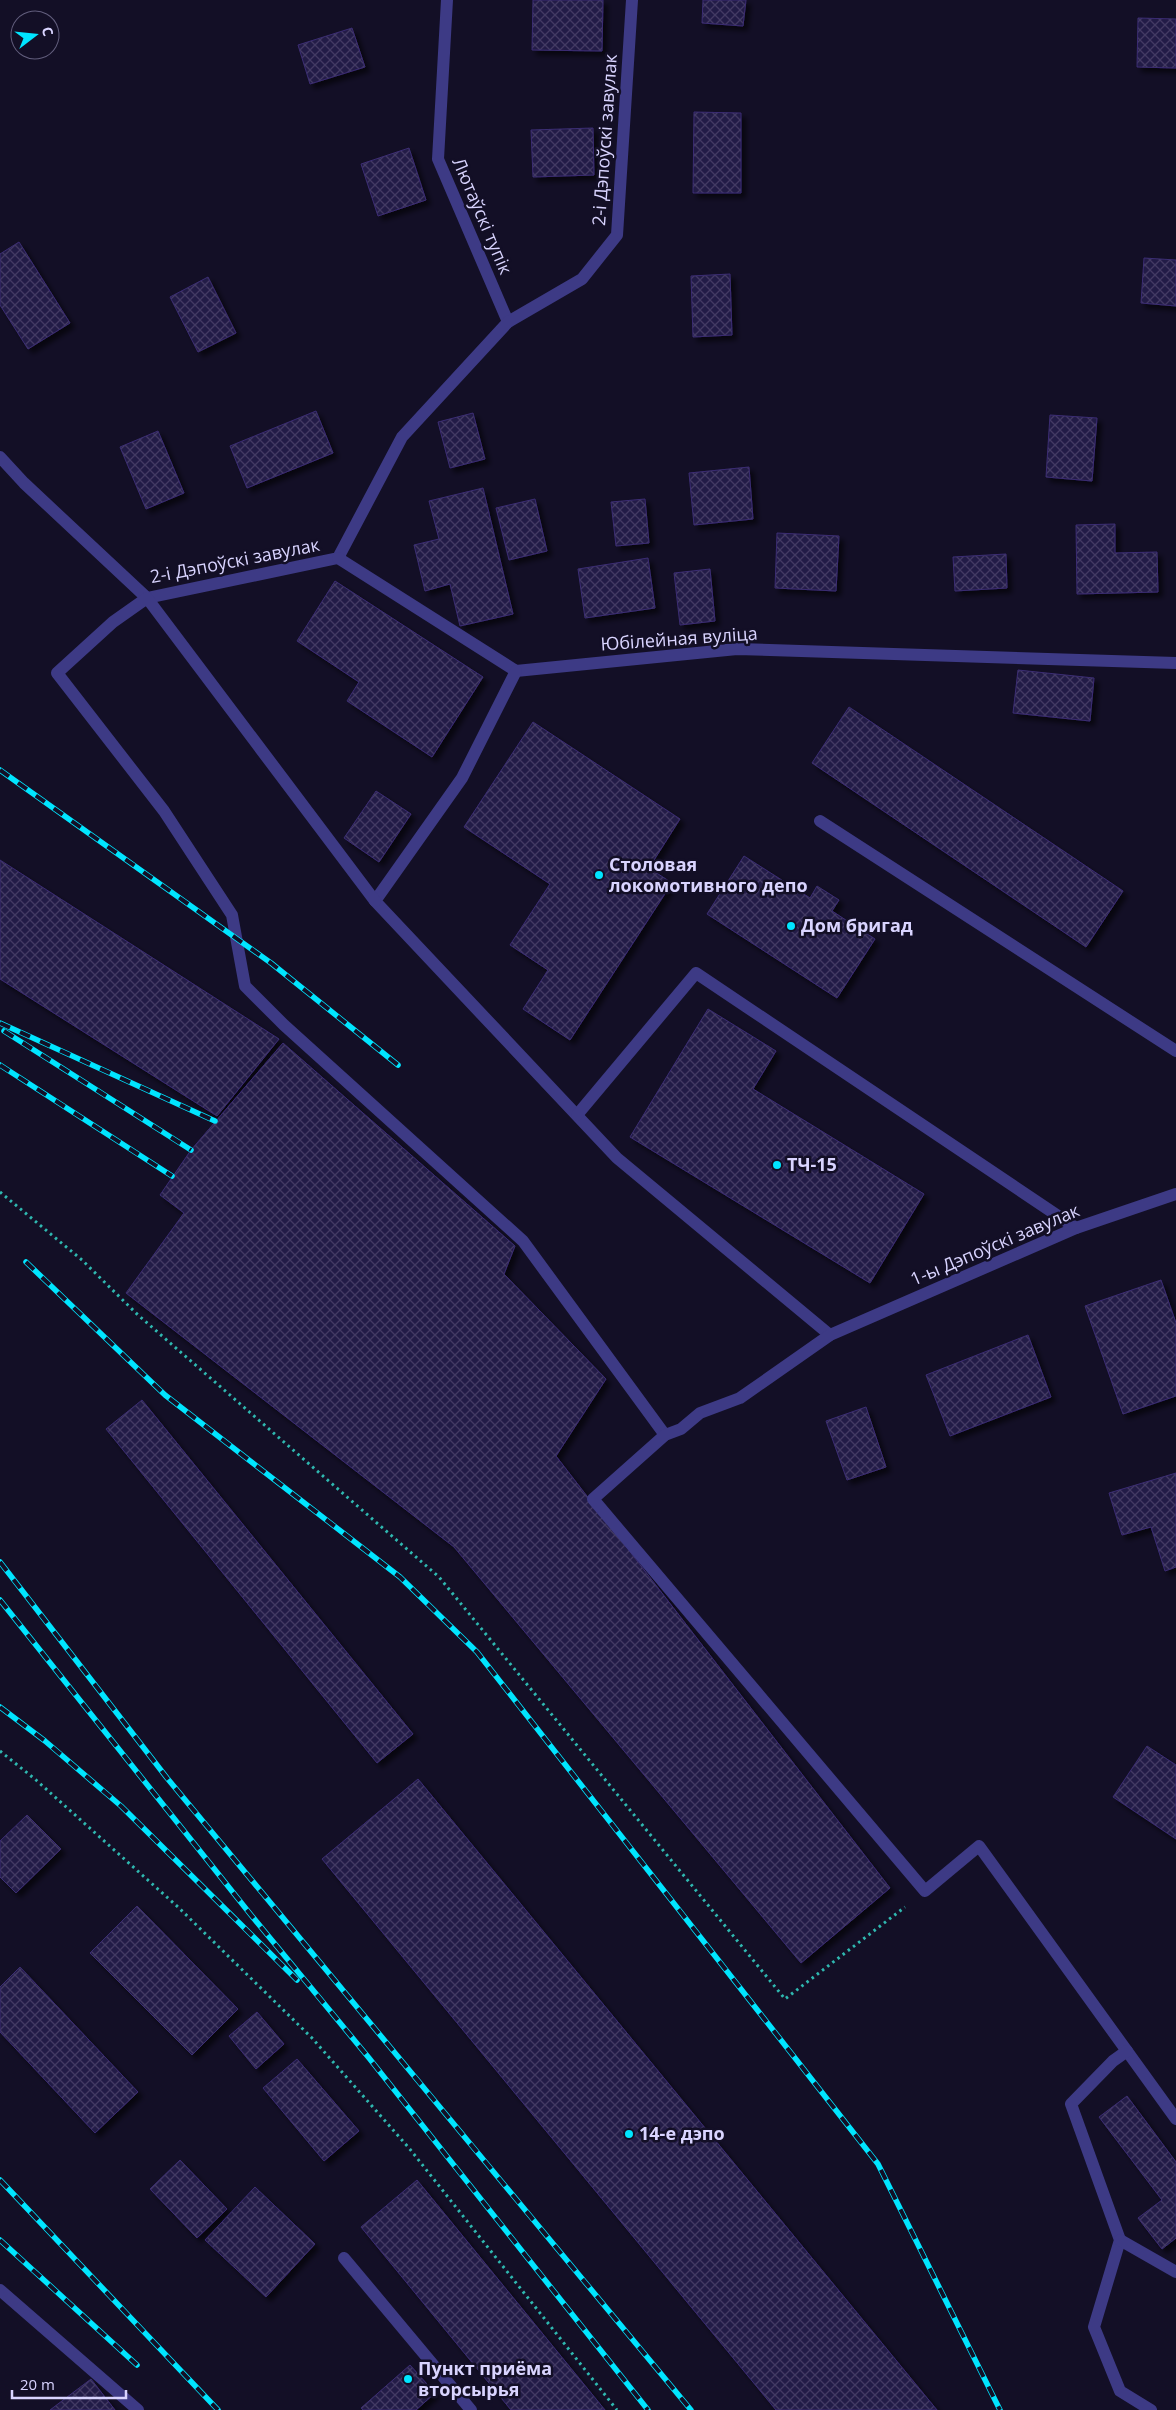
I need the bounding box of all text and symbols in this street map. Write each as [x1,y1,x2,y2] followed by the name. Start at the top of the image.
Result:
[10,10,60,60] north arrow
[38,24,58,38] text: С
[586,52,622,227] street label: 2-і Дэпоўскі завулак
[448,154,519,278] street label: Лютаўскі тупік
[148,532,322,588] street label: 2-і Дэпоўскі завулак
[600,621,758,655] street label: Юбілейная вуліца
[609,852,808,897] place label: Столовая локомотивного депо
[593,869,605,881] marker: Столовая локомотивного депо
[801,913,913,937] place label: Дом бригад
[785,920,797,932] marker: Дом бригад
[787,1152,837,1176] place label: ТЧ-15
[771,1159,783,1171] marker: ТЧ-15
[906,1197,1084,1291] street label: 1-ы Дэпоўскі завулак
[639,2121,725,2145] place label: 14-е дэпо
[623,2128,635,2140] marker: 14-е дэпо
[418,2356,552,2401] place label: Пункт приёма вторсырья
[12,2368,126,2400] scale bar
[402,2373,414,2385] marker: Пункт приёма вторсырья
[20,2374,55,2394] text: 20 m

